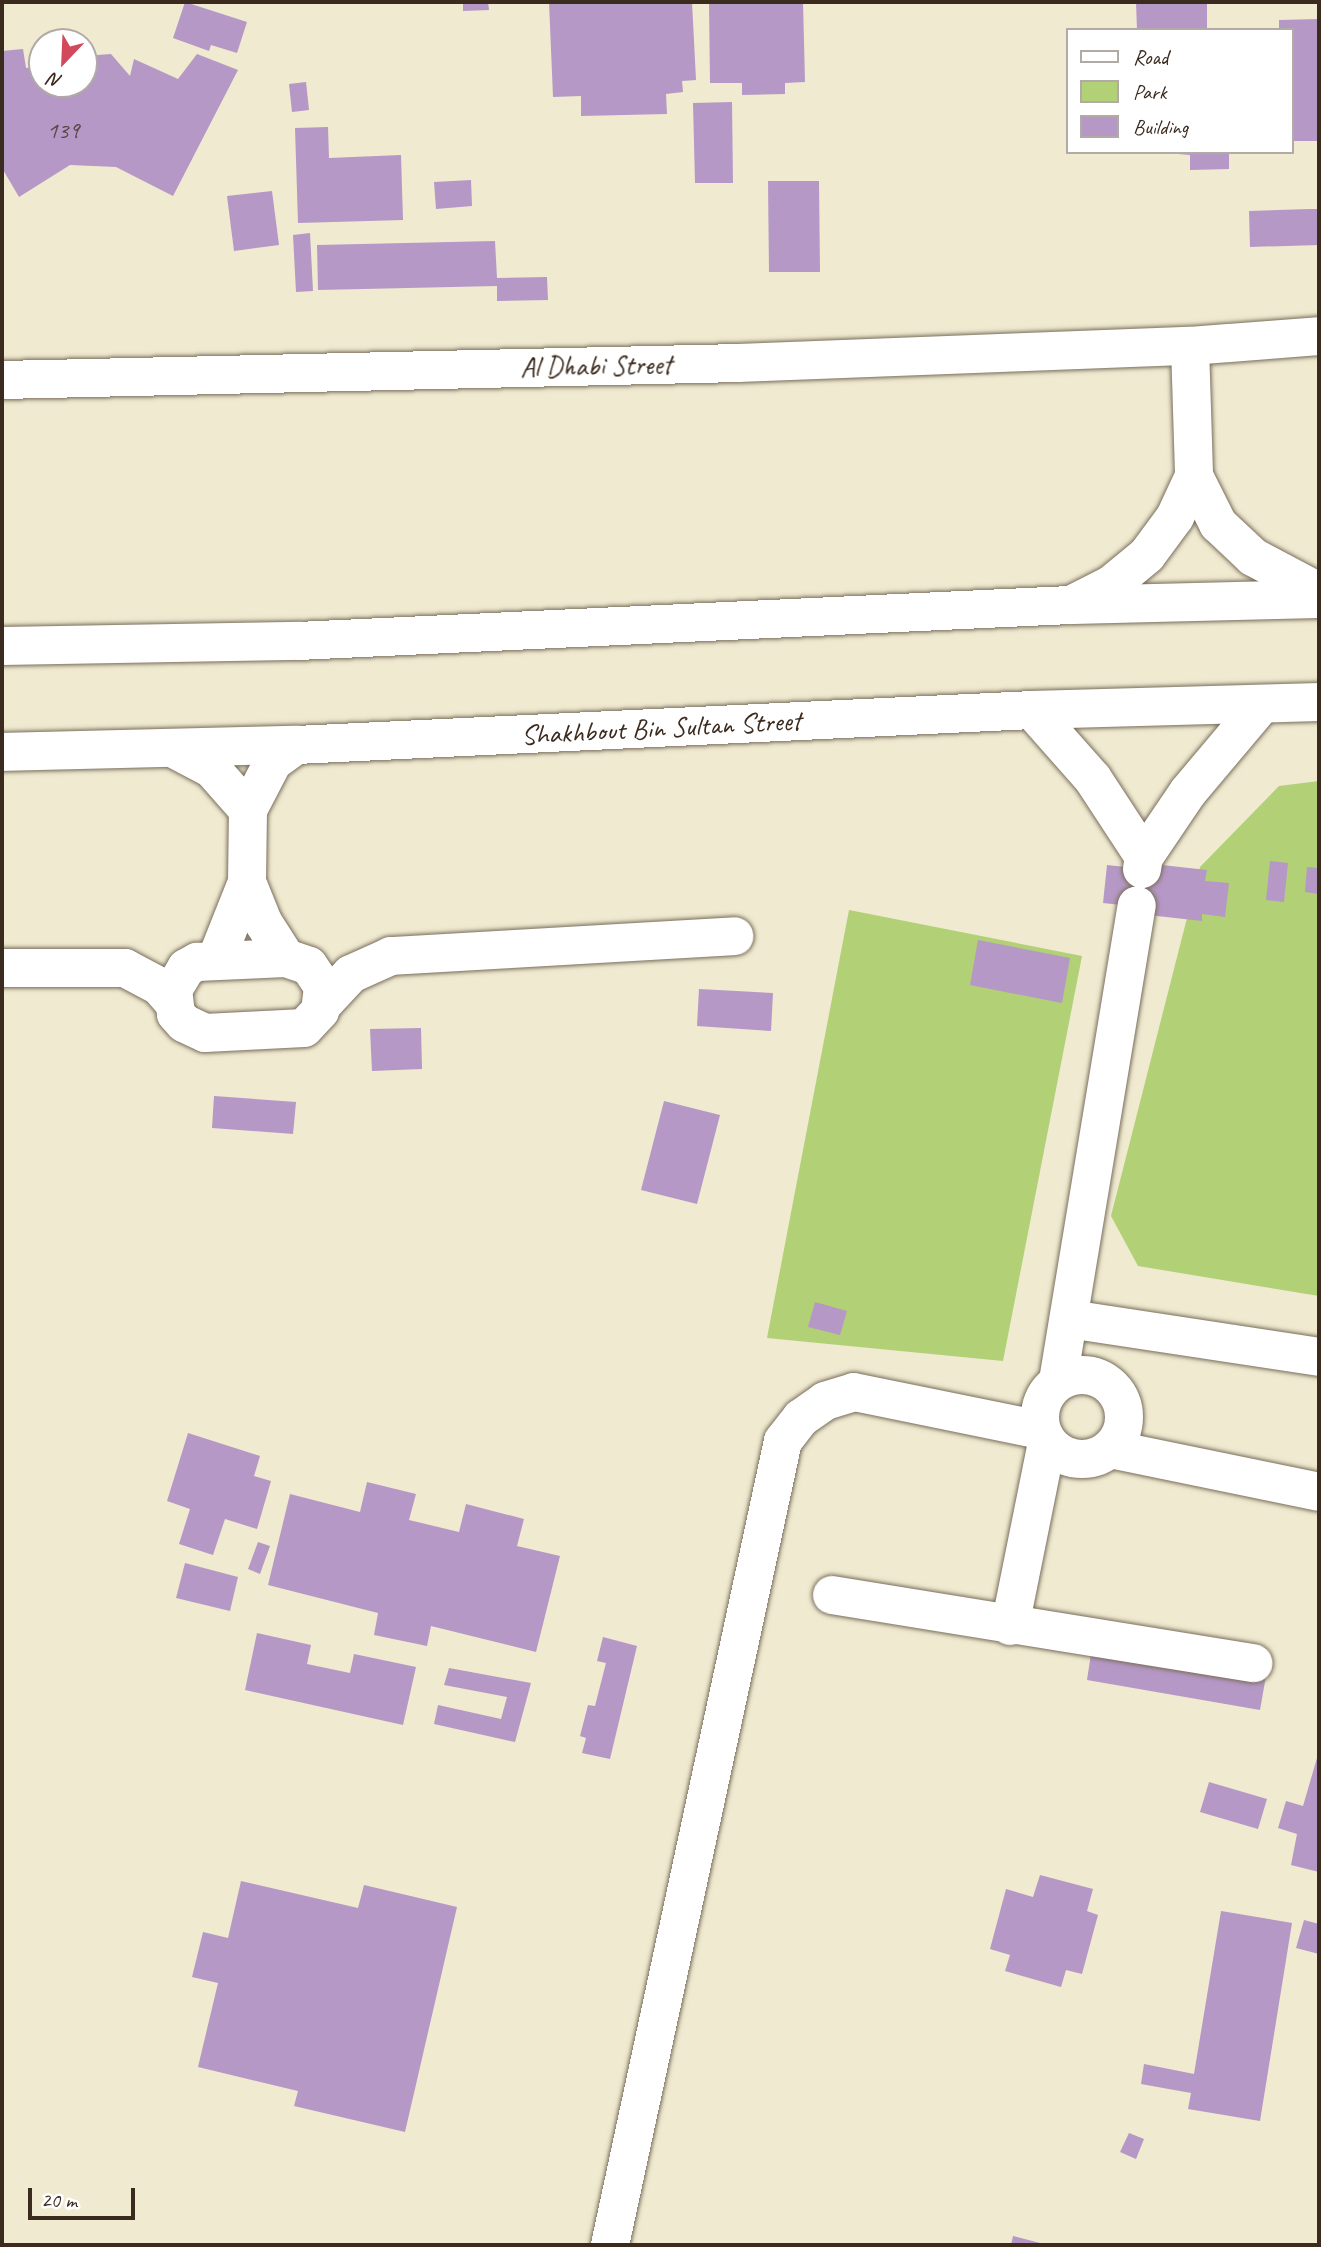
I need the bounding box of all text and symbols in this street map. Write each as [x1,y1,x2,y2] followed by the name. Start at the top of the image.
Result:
[28,28,98,98] north arrow
[1066,28,1293,154] legend
[1133,44,1168,70] text: Road
[45,67,66,94] text: N
[1133,79,1166,105] text: Park
[1133,114,1188,140] text: Building
[47,117,79,145] house number: 139
[520,348,672,384] street label: Al Dhabi Street
[521,704,801,752] street label: Shakhbout Bin Sultan Street
[32,2174,138,2218] scale bar
[41,2187,77,2213] text: 20 m

